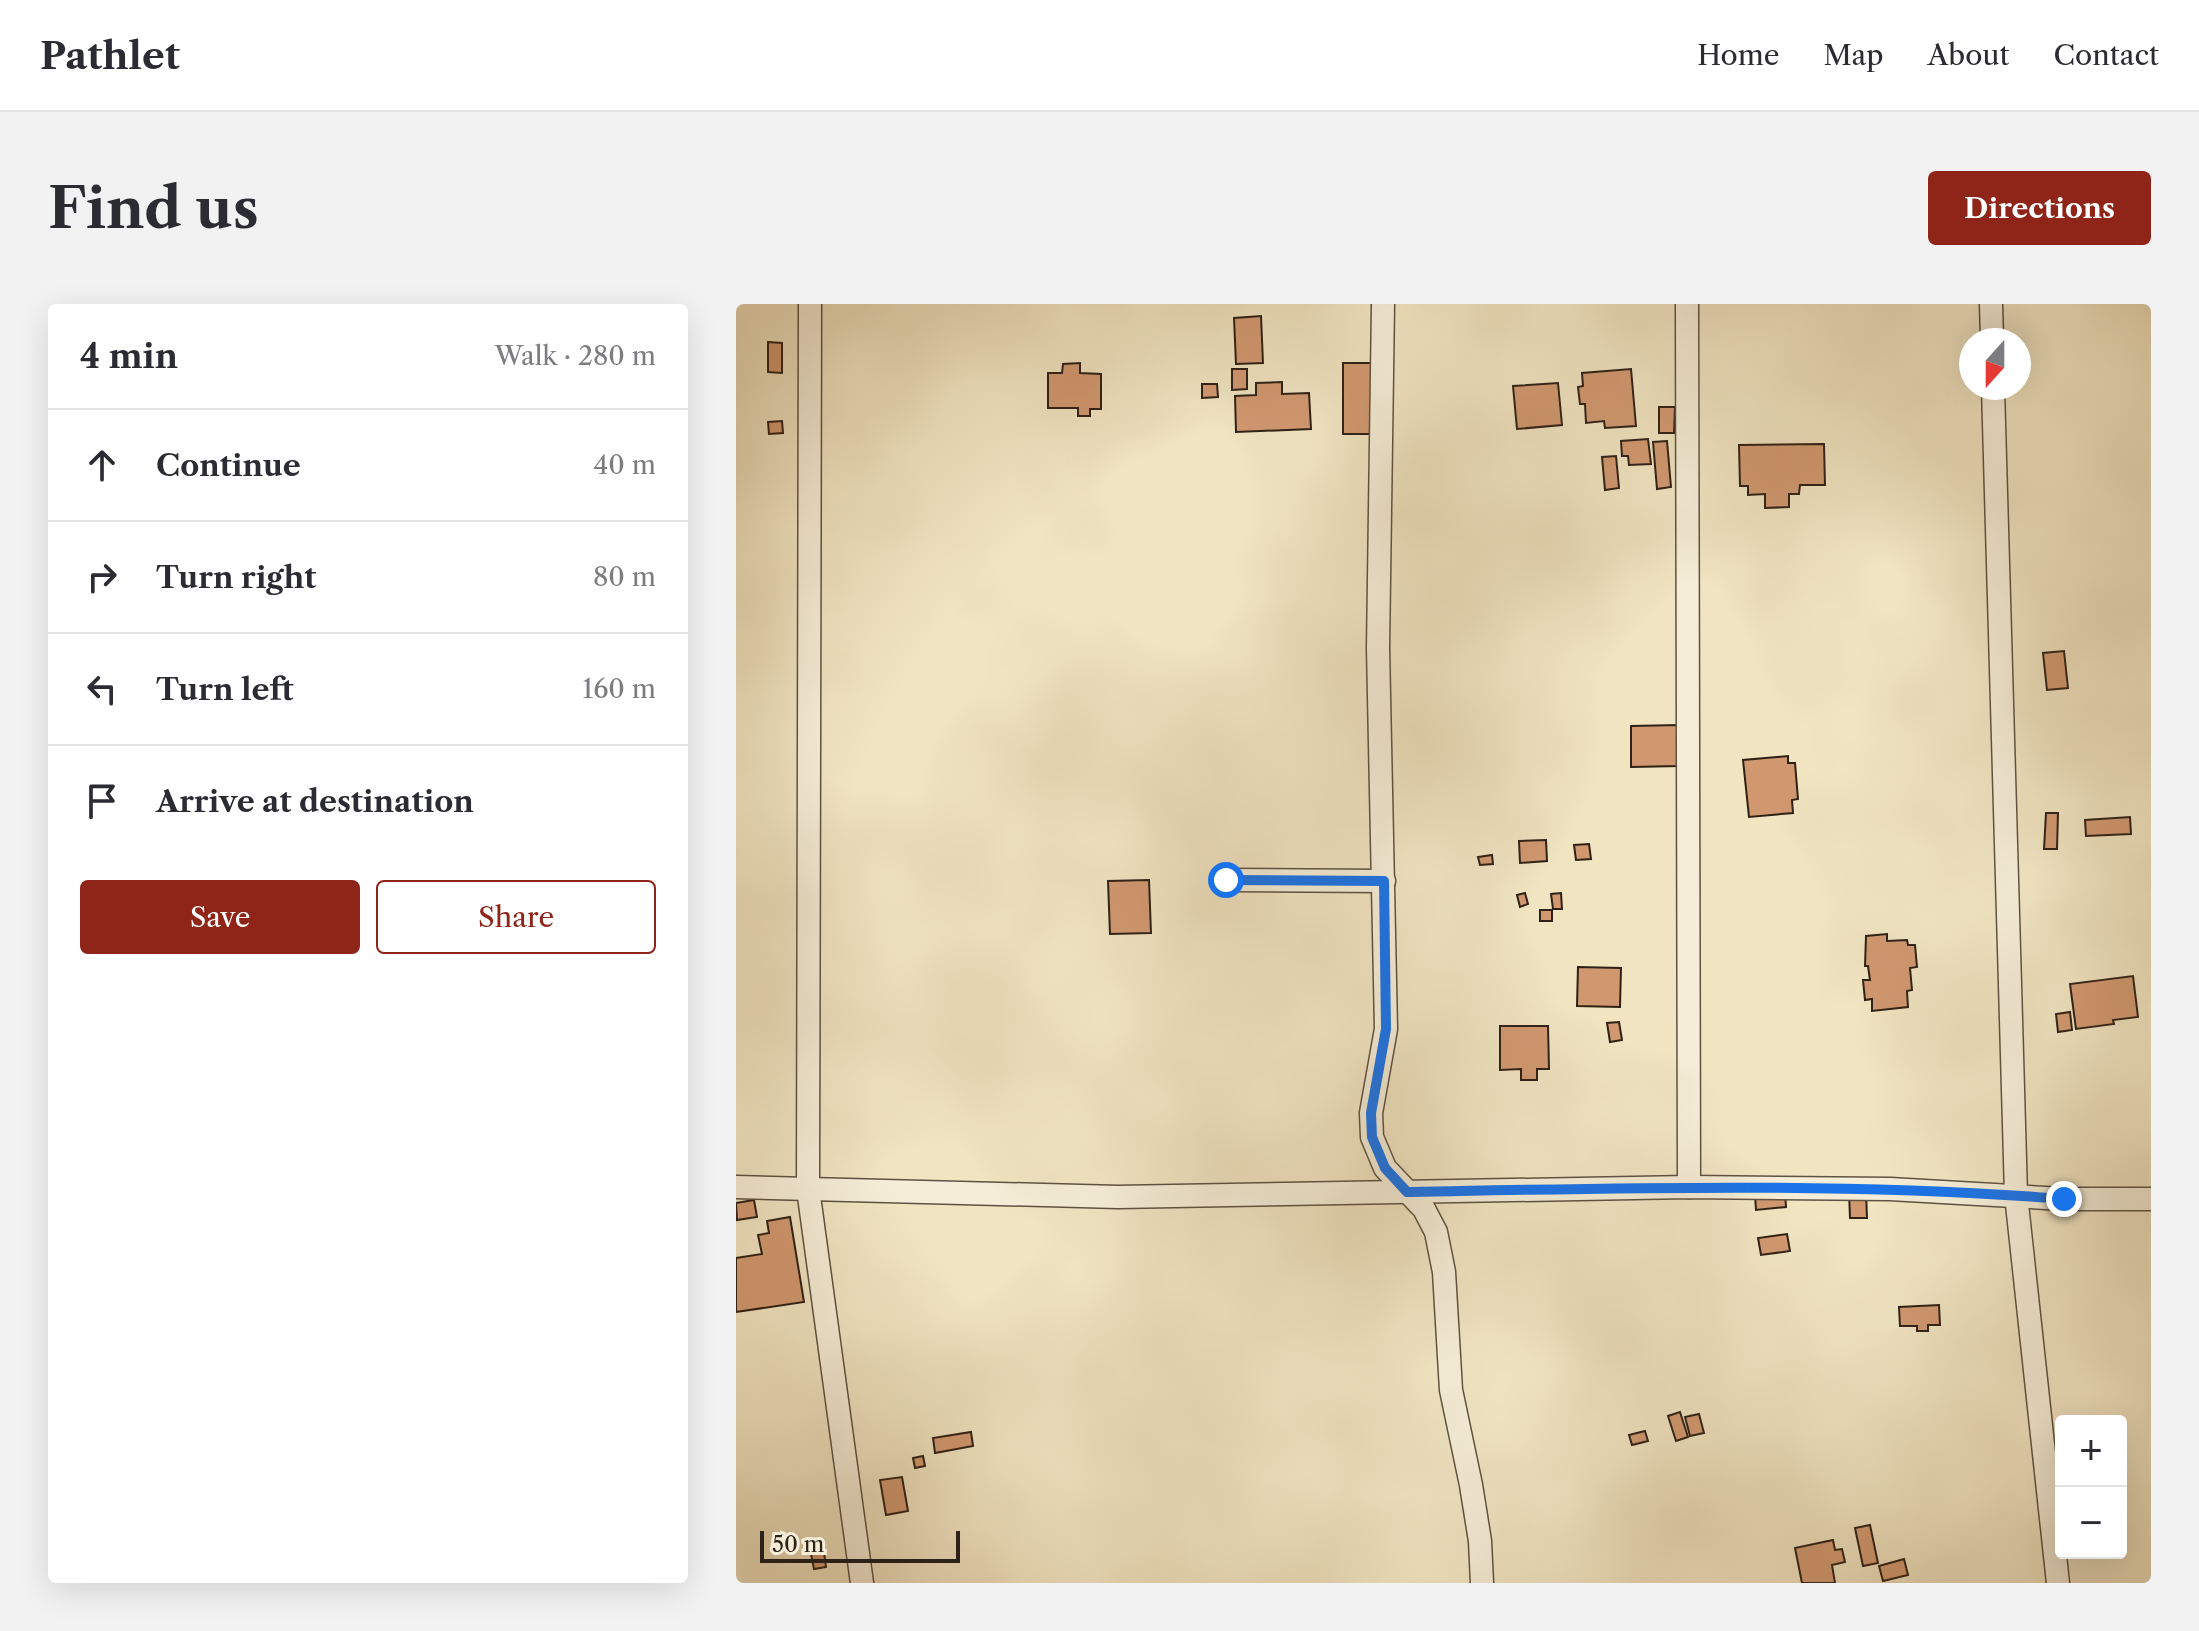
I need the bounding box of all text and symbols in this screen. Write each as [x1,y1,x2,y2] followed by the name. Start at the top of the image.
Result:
[40,32,180,79] text: Pathlet
[1697,38,1779,72] text: Home
[1823,38,1883,72] text: Map
[1927,38,2009,72] text: About
[2053,38,2159,72] text: Contact
[1928,171,2151,245] button: Directions
[48,174,259,243] text: Find us
[1959,328,2031,400] north arrow
[80,335,178,377] text: 4 min
[495,340,656,372] text: Walk · 280 m
[80,443,124,487] icon: ahead
[156,447,301,484] text: Continue
[593,449,656,481] text: 40 m
[80,555,124,599] icon: right
[156,559,316,596] text: Turn right
[593,561,656,593] text: 80 m
[80,667,124,711] icon: left
[156,671,293,708] text: Turn left
[582,673,656,705] text: 160 m
[80,779,124,823] icon: arrive
[156,783,474,820] text: Arrive at destination
[1208,862,1244,898] route start
[80,880,360,954] button: Save
[376,880,656,954] button: Share
[2046,1181,2082,1217] route end
[2055,1415,2127,1559] map controls
[2055,1415,2127,1487] button: +
[2055,1487,2127,1559] button: −
[760,1527,960,1563] scale bar
[772,1531,824,1558] text: 50 m

